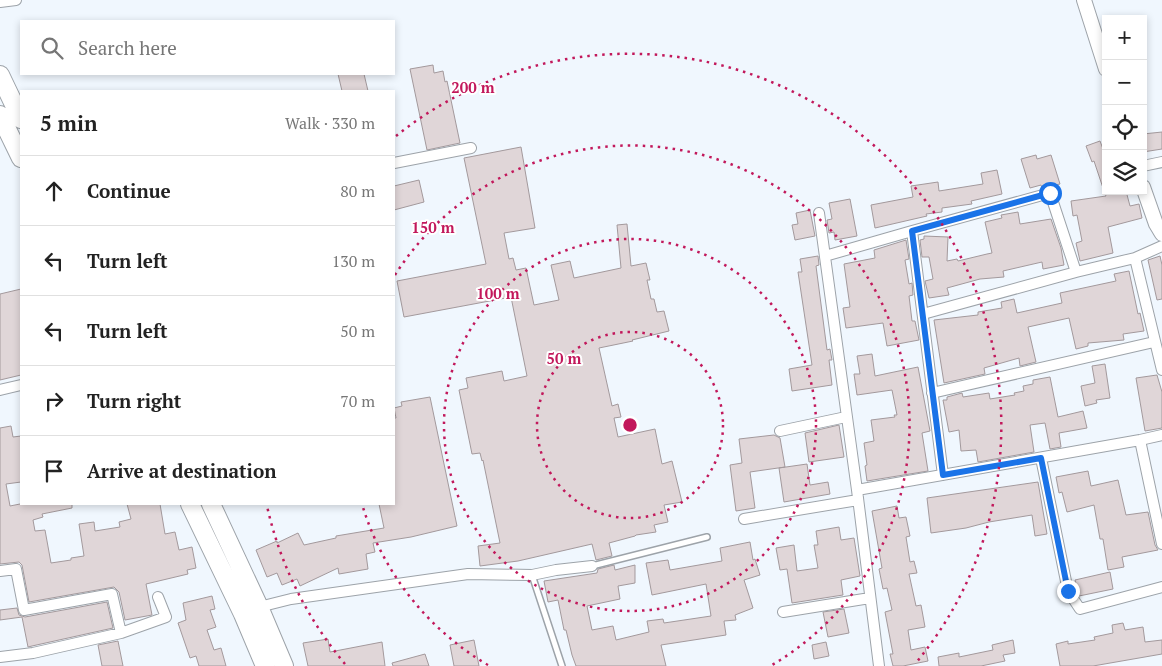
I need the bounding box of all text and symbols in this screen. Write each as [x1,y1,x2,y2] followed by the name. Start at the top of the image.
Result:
[1102,15,1147,195] map controls
[1102,15,1147,60] button: +
[20,20,395,75] search box
[38,34,66,62] icon: search
[78,35,177,60] text: Search here
[1102,60,1147,105] button: −
[451,77,495,97] text: 200 m
[1102,105,1147,150] button: locate
[40,109,97,137] text: 5 min
[285,112,375,134] text: Walk · 330 m
[1102,150,1147,195] button: layers
[40,177,68,205] icon: ahead
[87,178,171,203] text: Continue
[340,180,375,202] text: 80 m
[1039,182,1062,205] route start
[411,217,455,237] text: 150 m
[40,247,68,275] icon: left
[87,248,168,273] text: Turn left
[332,250,375,272] text: 130 m
[476,283,520,303] text: 100 m
[40,317,68,345] icon: left
[87,318,168,343] text: Turn left
[340,320,375,342] text: 50 m
[547,348,582,368] text: 50 m
[40,387,68,415] icon: right
[87,388,181,413] text: Turn right
[340,390,375,412] text: 70 m
[621,416,639,434] centre of rings
[40,457,68,485] icon: arrive
[87,458,276,483] text: Arrive at destination
[1057,580,1080,603] route end

